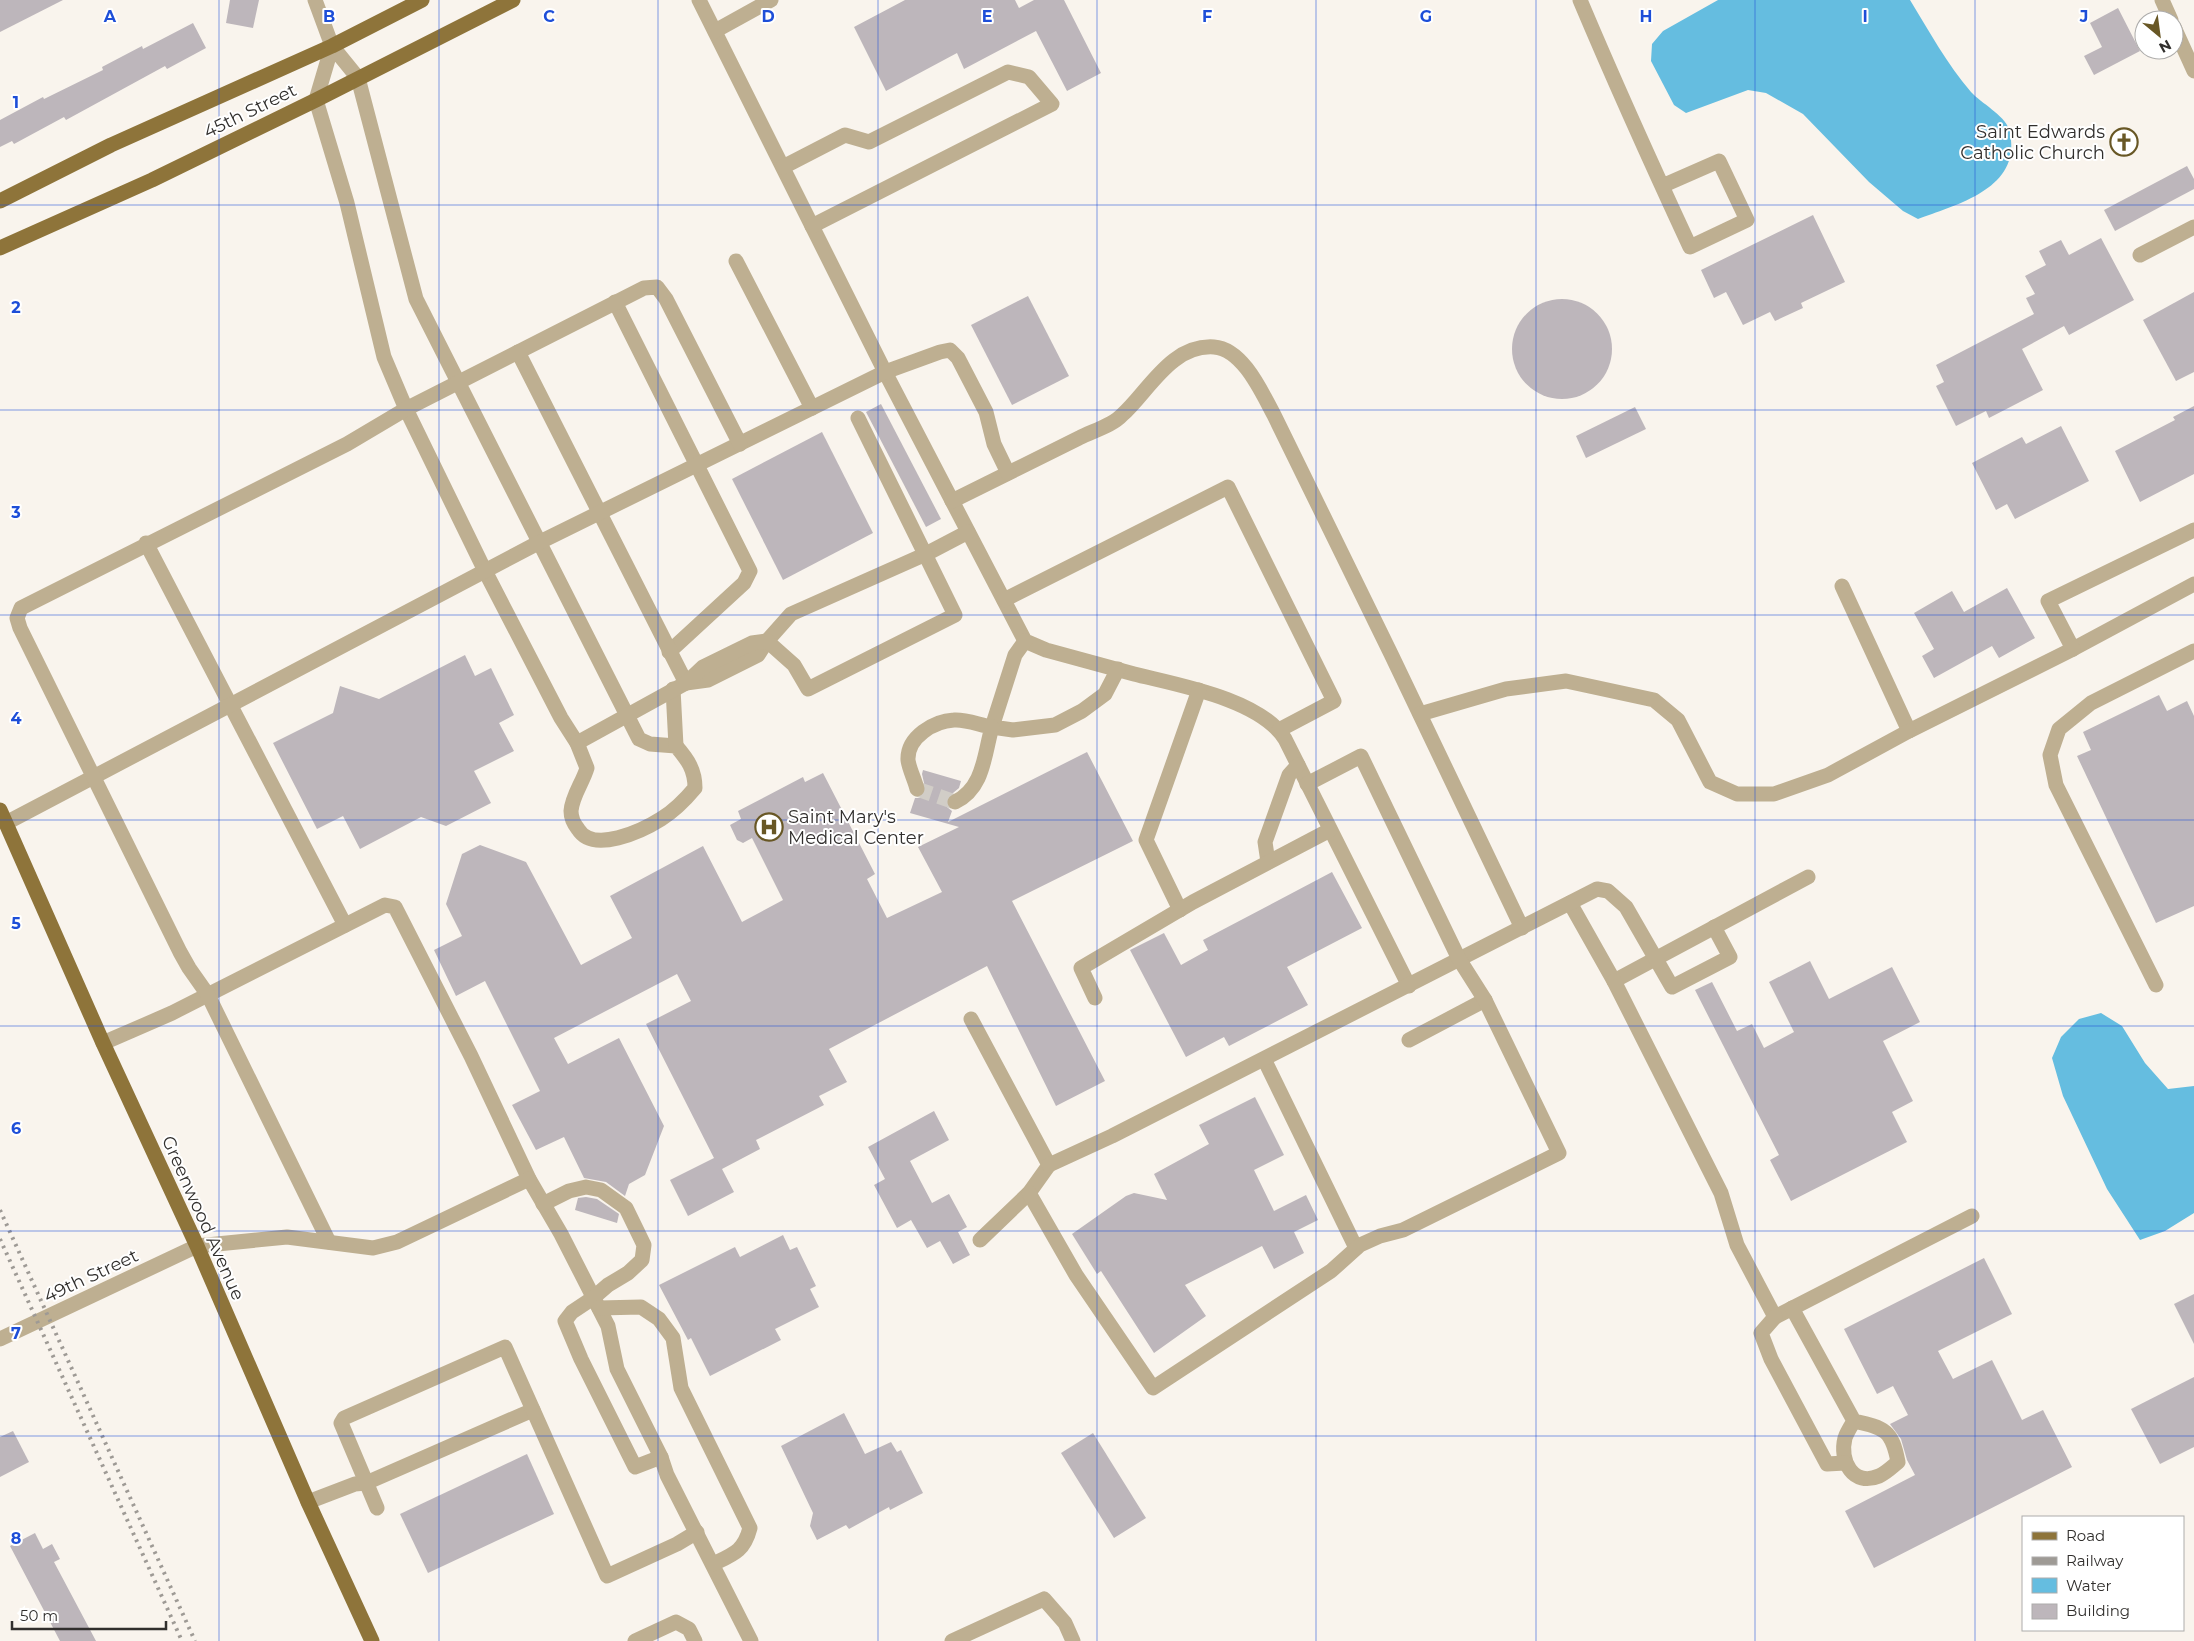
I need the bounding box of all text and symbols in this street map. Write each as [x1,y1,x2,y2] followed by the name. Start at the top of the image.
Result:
[103,7,117,26] text: A
[323,7,335,26] text: B
[543,7,555,26] text: C
[761,7,775,26] text: D
[982,7,992,26] text: E
[1202,7,1212,26] text: F
[1420,7,1432,26] text: G
[1640,7,1652,26] text: H
[1862,7,1868,26] text: I
[2079,7,2088,26] text: J
[2134,10,2184,60] north arrow
[2156,36,2175,57] text: N
[200,79,300,143] street label: 45th Street
[13,93,19,112] text: 1
[1960,121,2105,164] place label: Saint Edwards Catholic Church
[2109,127,2139,157] church icon: Saint Edwards Catholic Church
[11,298,21,317] text: 2
[10,503,21,522] text: 3
[10,709,22,728] text: 4
[788,806,924,849] place label: Saint Mary's Medical Center
[754,812,784,842] hospital icon: Saint Mary's Medical Center
[11,914,21,933] text: 5
[11,1119,21,1138] text: 6
[157,1132,249,1304] street label: Greenwood Avenue
[40,1245,142,1307] street label: 49th Street
[11,1324,21,1343] text: 7
[2022,1516,2184,1631] legend
[2066,1526,2105,1545] text: Road
[11,1529,21,1548] text: 8
[2066,1551,2124,1570] text: Railway
[2066,1576,2112,1595] text: Water
[12,1598,166,1630] scale bar
[2066,1601,2130,1620] text: Building
[20,1606,58,1625] text: 50 m

